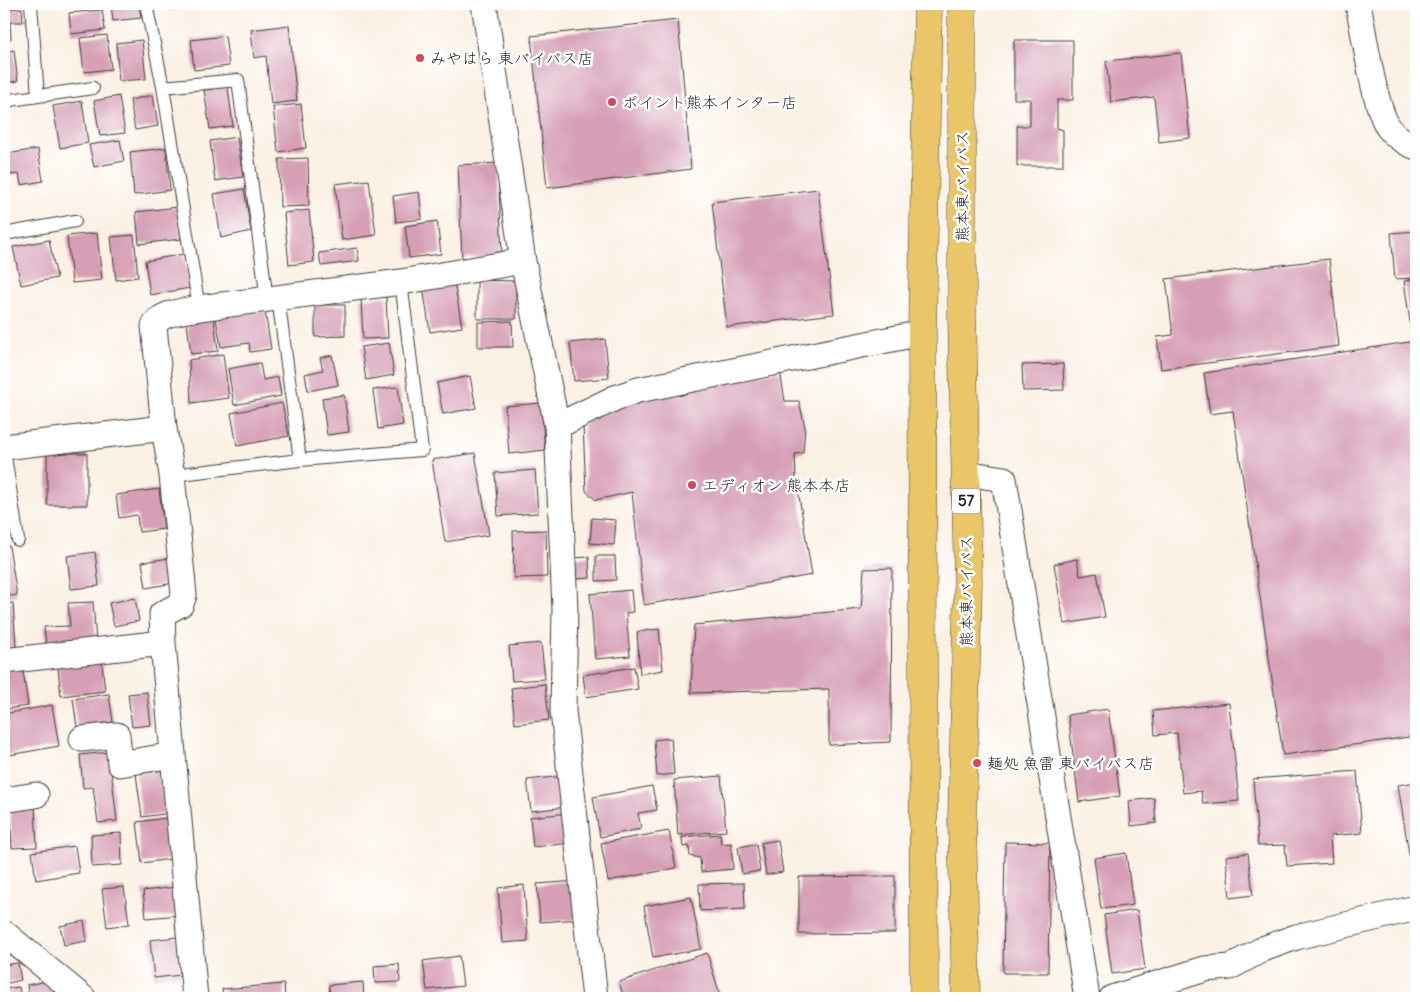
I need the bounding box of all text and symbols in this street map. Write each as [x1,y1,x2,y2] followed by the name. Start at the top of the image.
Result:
[430,48,594,68] place label: みやはら 東バイパス店
[414,52,426,64] marker: みやはら 東バイパス店
[622,92,797,112] place label: ポイント熊本インター店
[606,96,618,108] marker: ポイント熊本インター店
[952,130,972,242] street label: 熊本東バイパス
[702,475,850,495] place label: エディオン 熊本本店
[686,479,698,491] marker: エディオン 熊本本店
[952,488,980,514] road number: 57
[956,535,976,647] street label: 熊本東バイパス
[987,753,1154,773] place label: 麺処 魚雷 東バイパス店
[971,757,983,769] marker: 麺処 魚雷 東バイパス店

